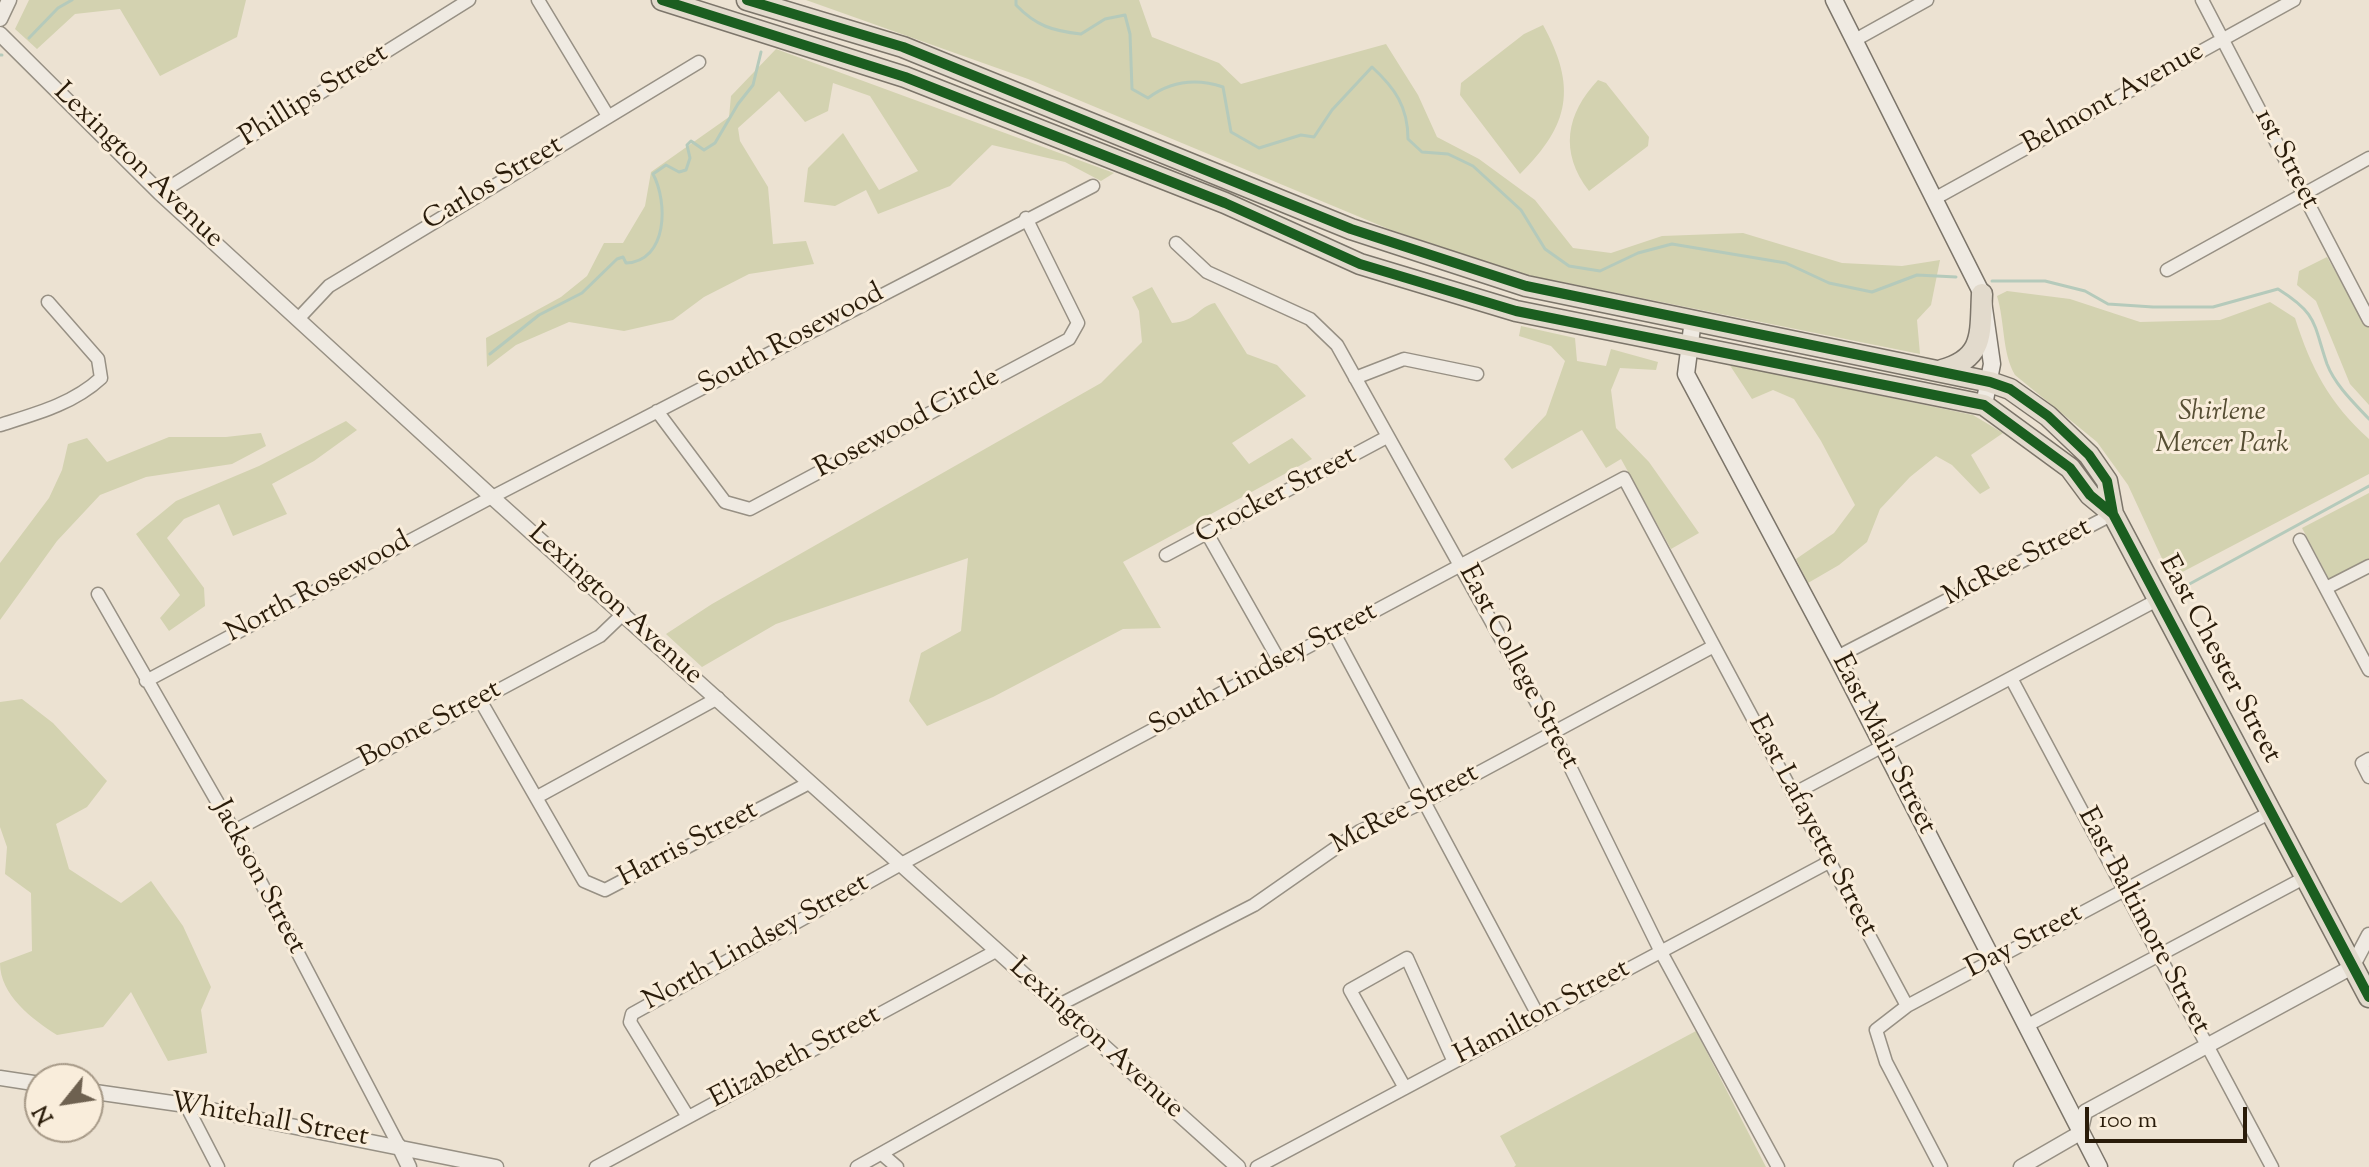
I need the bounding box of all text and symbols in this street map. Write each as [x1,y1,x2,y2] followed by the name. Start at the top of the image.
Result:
[2018,36,2210,164] street label: Belmont Avenue
[235,38,395,156] street label: Phillips Street
[45,77,229,257] street label: Lexington Avenue
[2245,104,2325,216] street label: 1st Street
[418,130,570,240] street label: Carlos Street
[694,278,890,404] street label: South Rosewood
[810,362,1006,488] street label: Rosewood Circle
[2155,397,2289,463] park label: Shirlene Mercer Park
[1191,441,1363,553] street label: Crocker Street
[1938,512,2098,616] street label: McRee Street
[520,519,708,693] street label: Lexington Avenue
[221,526,417,652] street label: North Rosewood
[2149,550,2287,770] street label: East Chester Street
[1449,560,1585,776] street label: East College Street
[1144,597,1384,745] street label: South Lindsey Street
[1822,649,1942,841] street label: East Main Street
[354,675,508,777] street label: Boone Street
[1739,711,1883,943] street label: East Lafayette Street
[1327,758,1485,864] street label: McRee Street
[202,795,312,961] street label: Jackson Street
[614,795,764,897] street label: Harris Street
[2068,803,2216,1041] street label: East Baltimore Street
[638,868,876,1020] street label: North Lindsey Street
[1961,898,2089,988] street label: Day Street
[1001,953,1189,1127] street label: Lexington Avenue
[1450,954,1636,1074] street label: Hamilton Street
[705,1000,887,1118] street label: Elizabeth Street
[24,1063,104,1143] north arrow
[167,1088,371,1156] street label: Whitehall Street
[2089,1091,2251,1141] scale bar
[27,1098,63,1130] text: N
[2099,1104,2157,1138] text: 100 m

